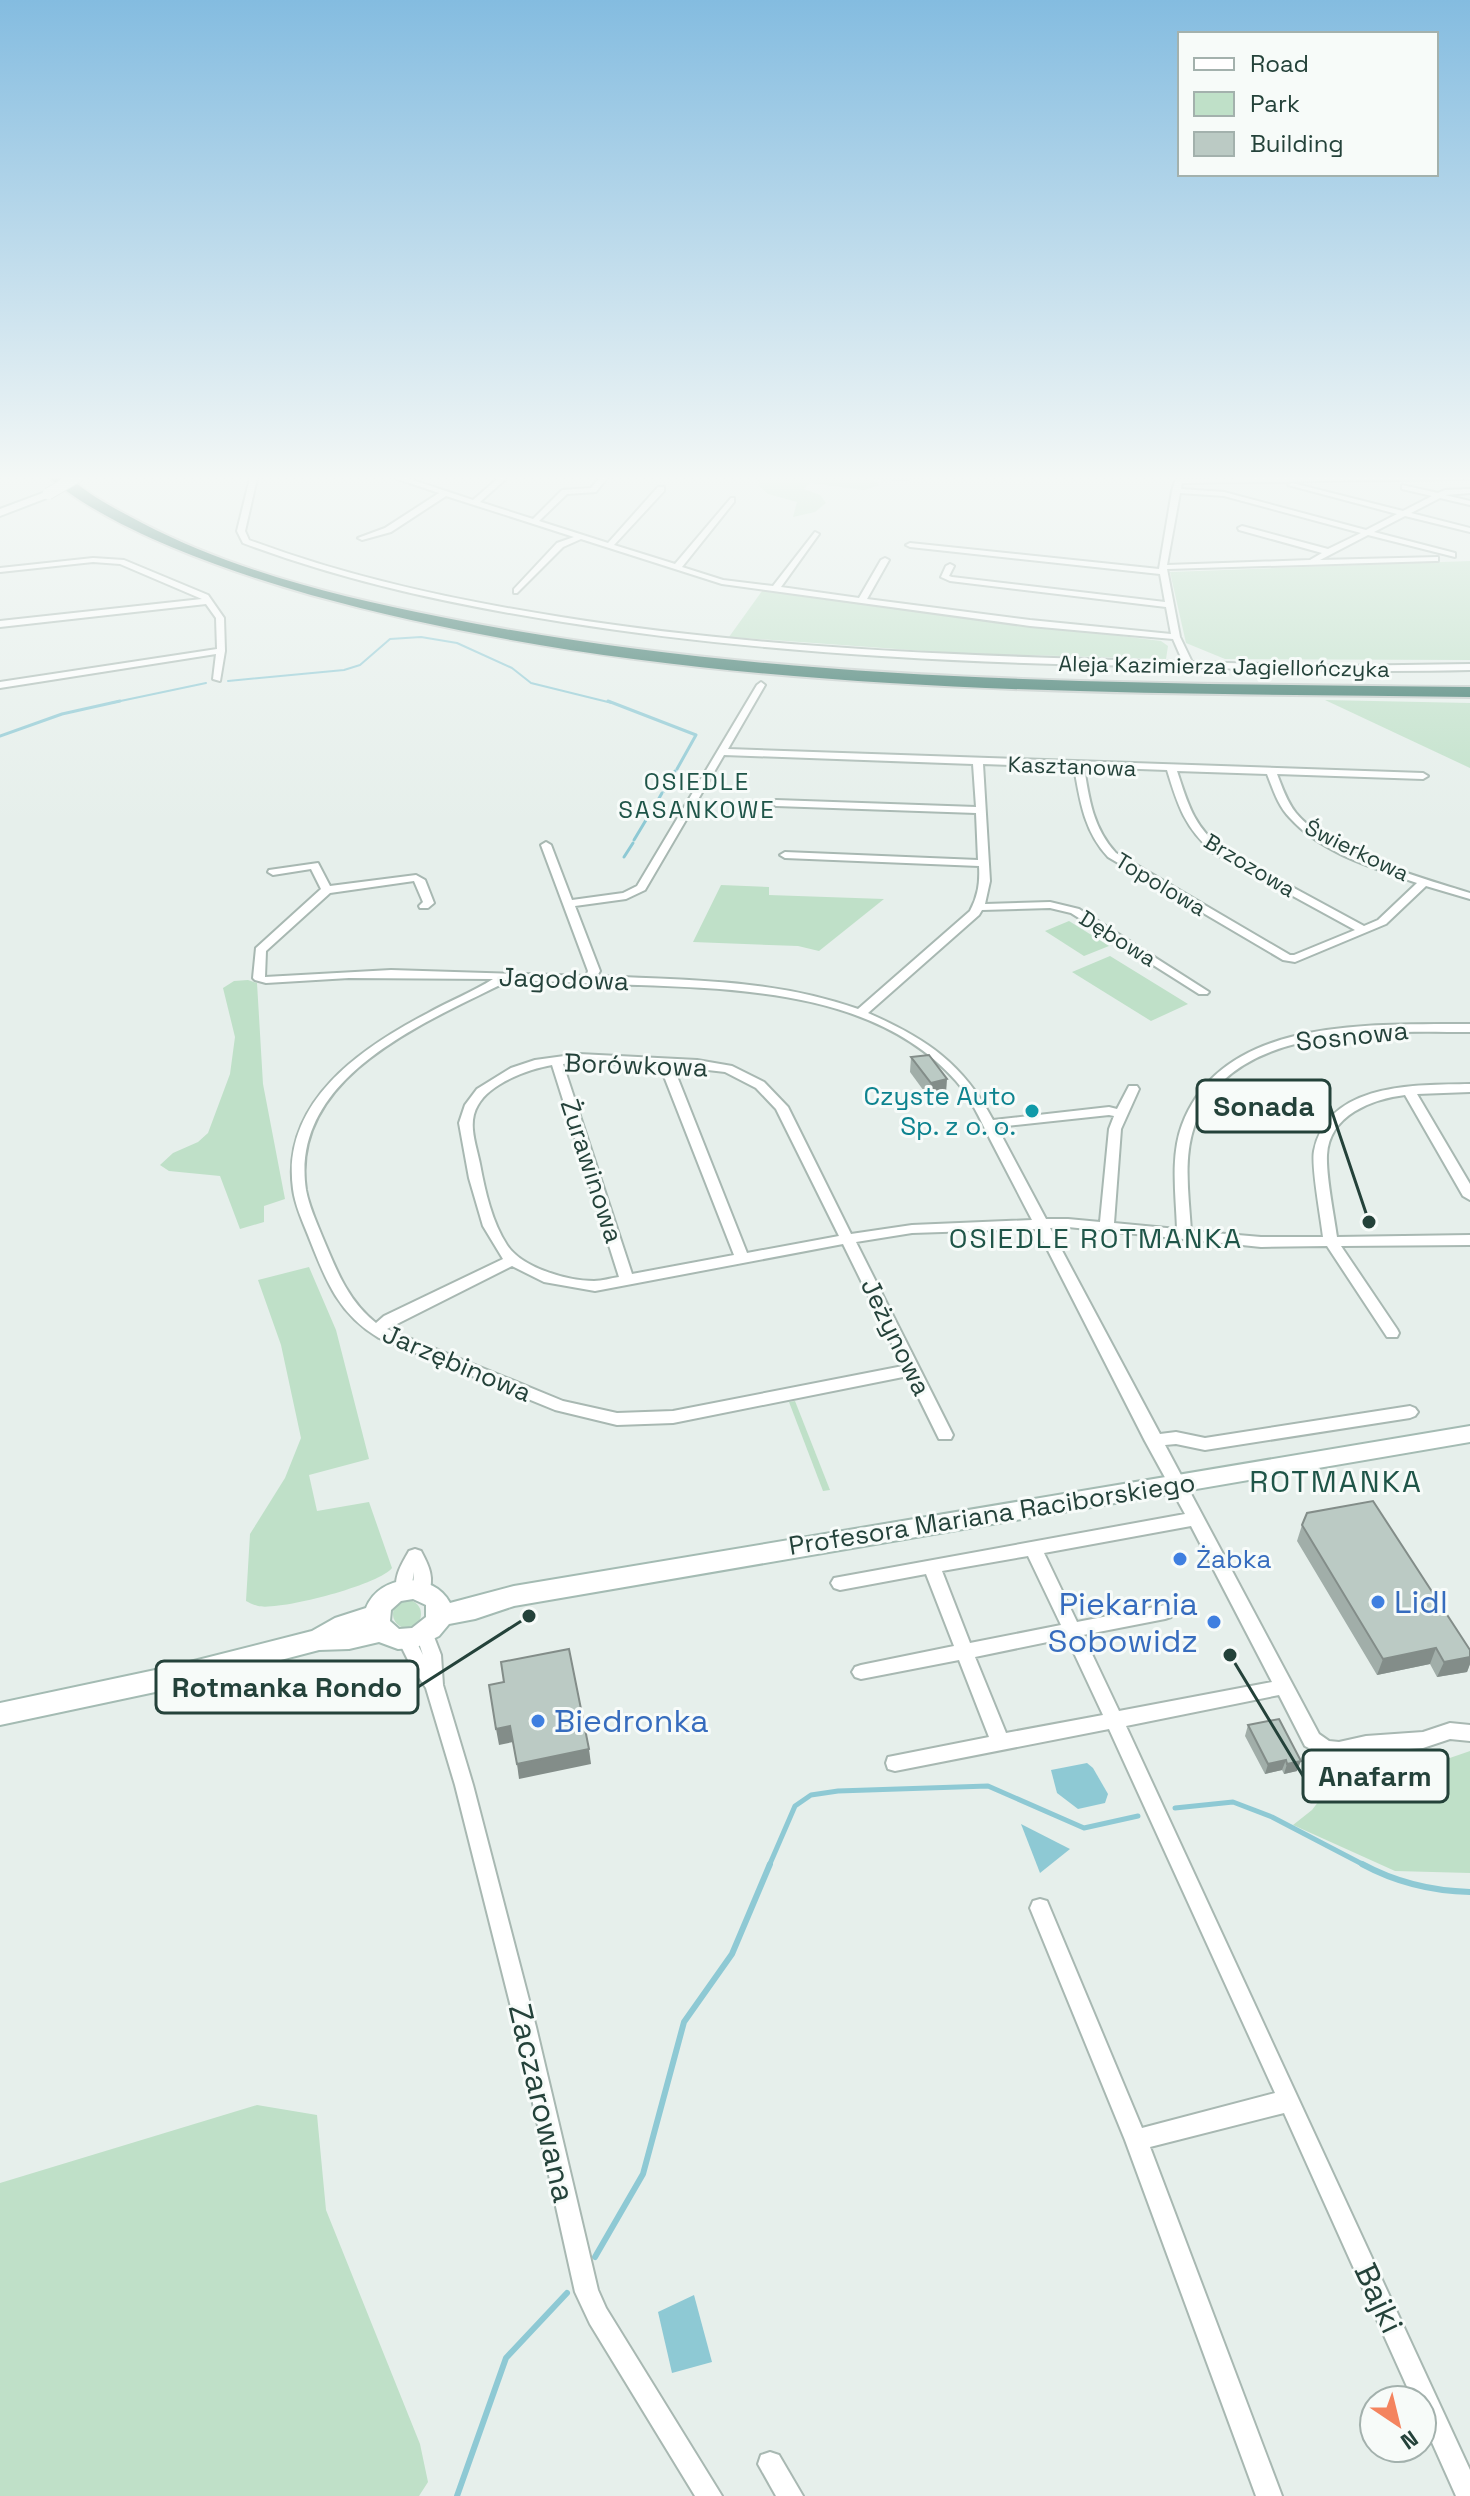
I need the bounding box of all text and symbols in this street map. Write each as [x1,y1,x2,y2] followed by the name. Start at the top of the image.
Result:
[1178,32,1438,176] legend
[1250,48,1309,79] text: Road
[1250,88,1300,119] text: Park
[1250,128,1344,159] text: Building
[1058,649,1390,683] street label: Aleja Kazimierza Jagiellończyka
[1007,750,1137,782] street label: Kasztanowa
[618,766,776,825] district label: OSIEDLE SASANKOWE
[1300,813,1414,887] street label: Świerkowa
[1199,827,1301,903] street label: Brzozowa
[1111,846,1212,922] street label: Topolowa
[1074,904,1162,973] street label: Dębowa
[498,960,630,998] street label: Jagodowa
[1294,1013,1410,1059] street label: Sosnowa
[563,1045,709,1085] street label: Borówkowa
[863,1079,1016,1143] place label: Czyste Auto Sp. z o. o.
[1197,1080,1330,1132] callout: Sonada
[1213,1088,1315,1124] text: Sonada
[553,1095,631,1247] street label: Żurawinowa
[1023,1102,1041,1120] marker: Czyste Auto Sp. z o. o.
[949,1220,1243,1256] district label: OSIEDLE ROTMANKA
[853,1273,939,1401] street label: Jeżynowa
[377,1316,537,1410] street label: Jarzębinowa
[1249,1462,1423,1501] district label: ROTMANKA
[786,1465,1198,1563] street label: Profesora Mariana Raciborskiego
[1196,1542,1271,1576] place label: Żabka
[1171,1550,1189,1568] marker: Żabka
[1394,1582,1448,1622] place label: Lidl
[1048,1584,1198,1661] place label: Piekarnia Sobowidz
[1369,1593,1387,1611] marker: Lidl
[1205,1613,1223,1631] marker: Piekarnia Sobowidz
[156,1661,418,1713] callout: Rotmanka Rondo
[172,1669,402,1705] text: Rotmanka Rondo
[554,1701,709,1741] place label: Biedronka
[529,1712,547,1730] marker: Biedronka
[1303,1750,1448,1802] callout: Anafarm
[1318,1758,1432,1794] text: Anafarm
[500,2000,584,2206] street label: Zaczarowana
[1346,2257,1412,2339] street label: Bajki
[1358,2384,1438,2464] north arrow
[1395,2425,1424,2456] text: N

